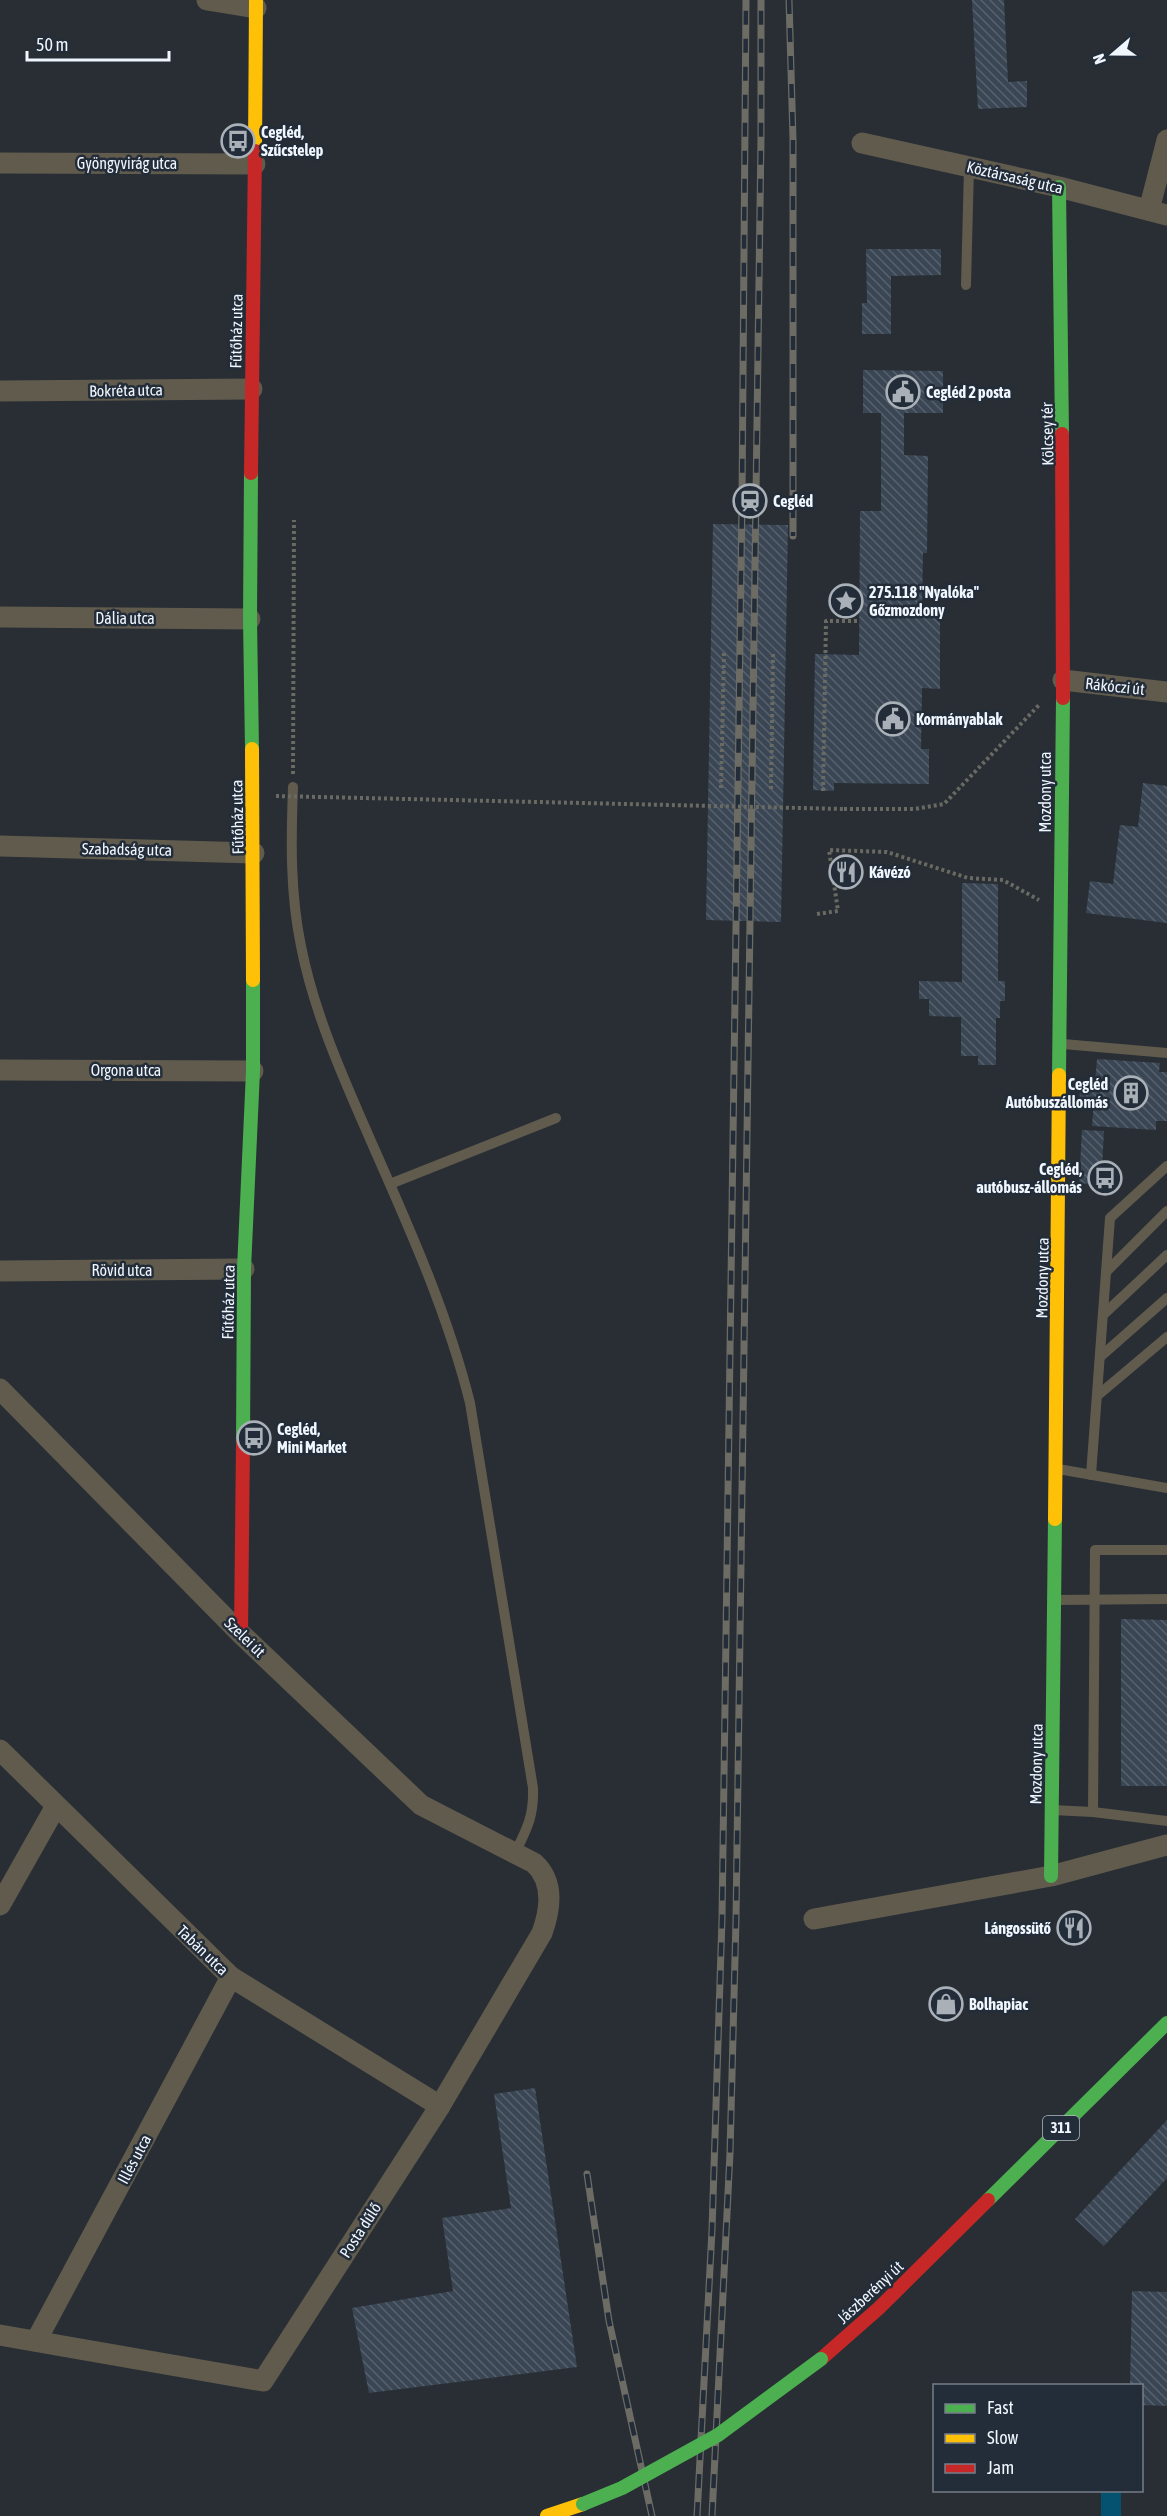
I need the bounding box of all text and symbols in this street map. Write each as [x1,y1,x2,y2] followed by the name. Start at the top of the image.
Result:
[27,24,170,62] scale bar
[1083,24,1143,84] north arrow
[36,34,68,55] text: 50 m
[1089,52,1109,67] text: N
[220,123,256,159] bus stop icon: Cegléd, Szűcstelep
[261,123,324,159] place label: Cegléd, Szűcstelep
[77,154,177,173] street label: Gyöngyvirág utca
[965,157,1065,198] street label: Köztársaság utca
[226,294,246,368] street label: Fűtőház utca
[885,374,921,410] public building icon: Cegléd 2 posta
[89,380,163,400] street label: Bokréta utca
[926,383,1011,401] place label: Cegléd 2 posta
[1037,402,1058,466] street label: Kölcsey tér
[732,483,768,519] station icon: Cegléd
[773,492,814,510] place label: Cegléd
[828,583,864,619] place icon: 275.118 "Nyalóka" Gőzmozdony
[869,583,980,619] place label: 275.118 "Nyalóka" Gőzmozdony
[95,609,155,627] street label: Dália utca
[1084,674,1146,698] street label: Rákóczi út
[875,701,911,737] public building icon: Kormányablak
[916,710,1004,728] place label: Kormányablak
[1036,752,1055,832] street label: Mozdony utca
[227,780,247,854] street label: Fűtőház utca
[82,839,172,860] street label: Szabadság utca
[828,854,864,890] restaurant icon: Kávézó
[869,863,911,881] place label: Kávézó
[91,1061,161,1080] street label: Orgona utca
[1005,1075,1108,1111] place label: Cegléd Autóbuszállomás
[1113,1075,1149,1111] building icon: Cegléd Autóbuszállomás
[976,1160,1082,1196] place label: Cegléd, autóbusz-állomás
[1087,1160,1123,1196] bus stop icon: Cegléd, autóbusz-állomás
[1032,1237,1053,1319] street label: Mozdony utca
[92,1261,152,1279] street label: Rövid utca
[218,1265,238,1339] street label: Fűtőház utca
[236,1420,272,1456] bus stop icon: Cegléd, Mini Market
[277,1420,347,1456] place label: Cegléd, Mini Market
[221,1613,269,1661] street label: Szelei út
[1026,1723,1047,1805] street label: Mozdony utca
[1056,1910,1092,1946] restaurant icon: Lángossütő
[985,1919,1051,1937] place label: Lángossütő
[174,1921,232,1979] street label: Tabán utca
[928,1986,964,2022] shop icon: Bolhapiac
[969,1995,1028,2013] place label: Bolhapiac
[1043,2116,1079,2140] road number: 311
[114,2131,154,2187] street label: Illés utca
[336,2199,384,2261] street label: Posta dűlő
[833,2257,908,2328] street label: Jászberényi út
[933,2384,1143,2492] legend
[987,2397,1014,2418] text: Fast
[987,2427,1018,2448] text: Slow
[987,2457,1014,2478] text: Jam

